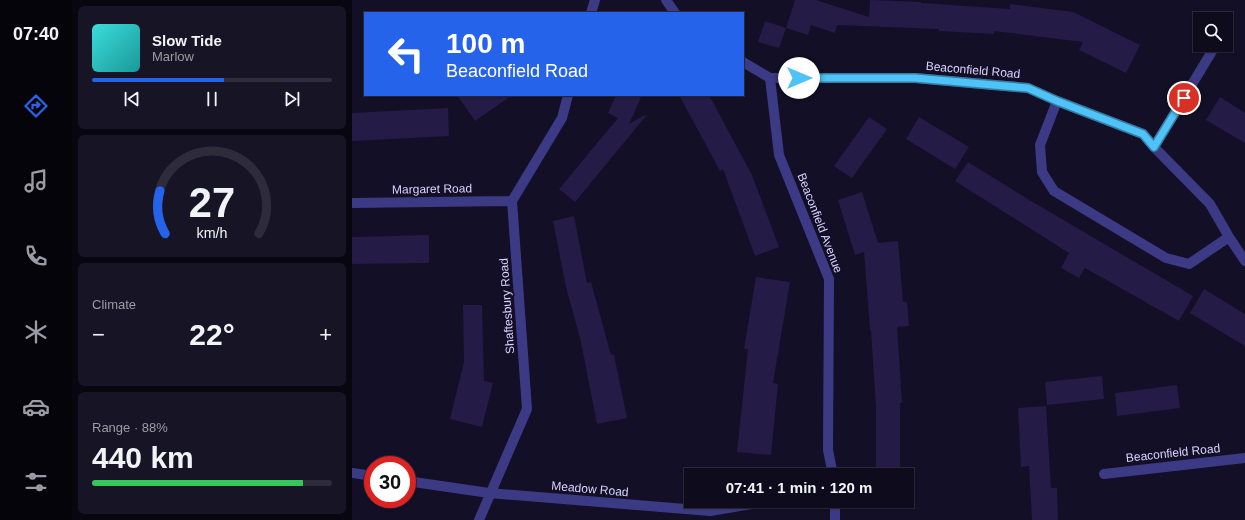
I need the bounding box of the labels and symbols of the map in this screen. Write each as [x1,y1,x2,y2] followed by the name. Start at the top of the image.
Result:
[778,57,820,99] position arrow
[925,59,1021,81] street label: Beaconfield Road
[1167,81,1201,115] pin
[794,171,846,275] street label: Beaconfield Avenue
[392,181,472,197] street label: Margaret Road
[497,258,517,354] street label: Shaftesbury Road
[1125,441,1221,465] street label: Beaconfield Road
[364,456,416,508] speed limit sign: 30
[551,479,629,499] street label: Meadow Road

